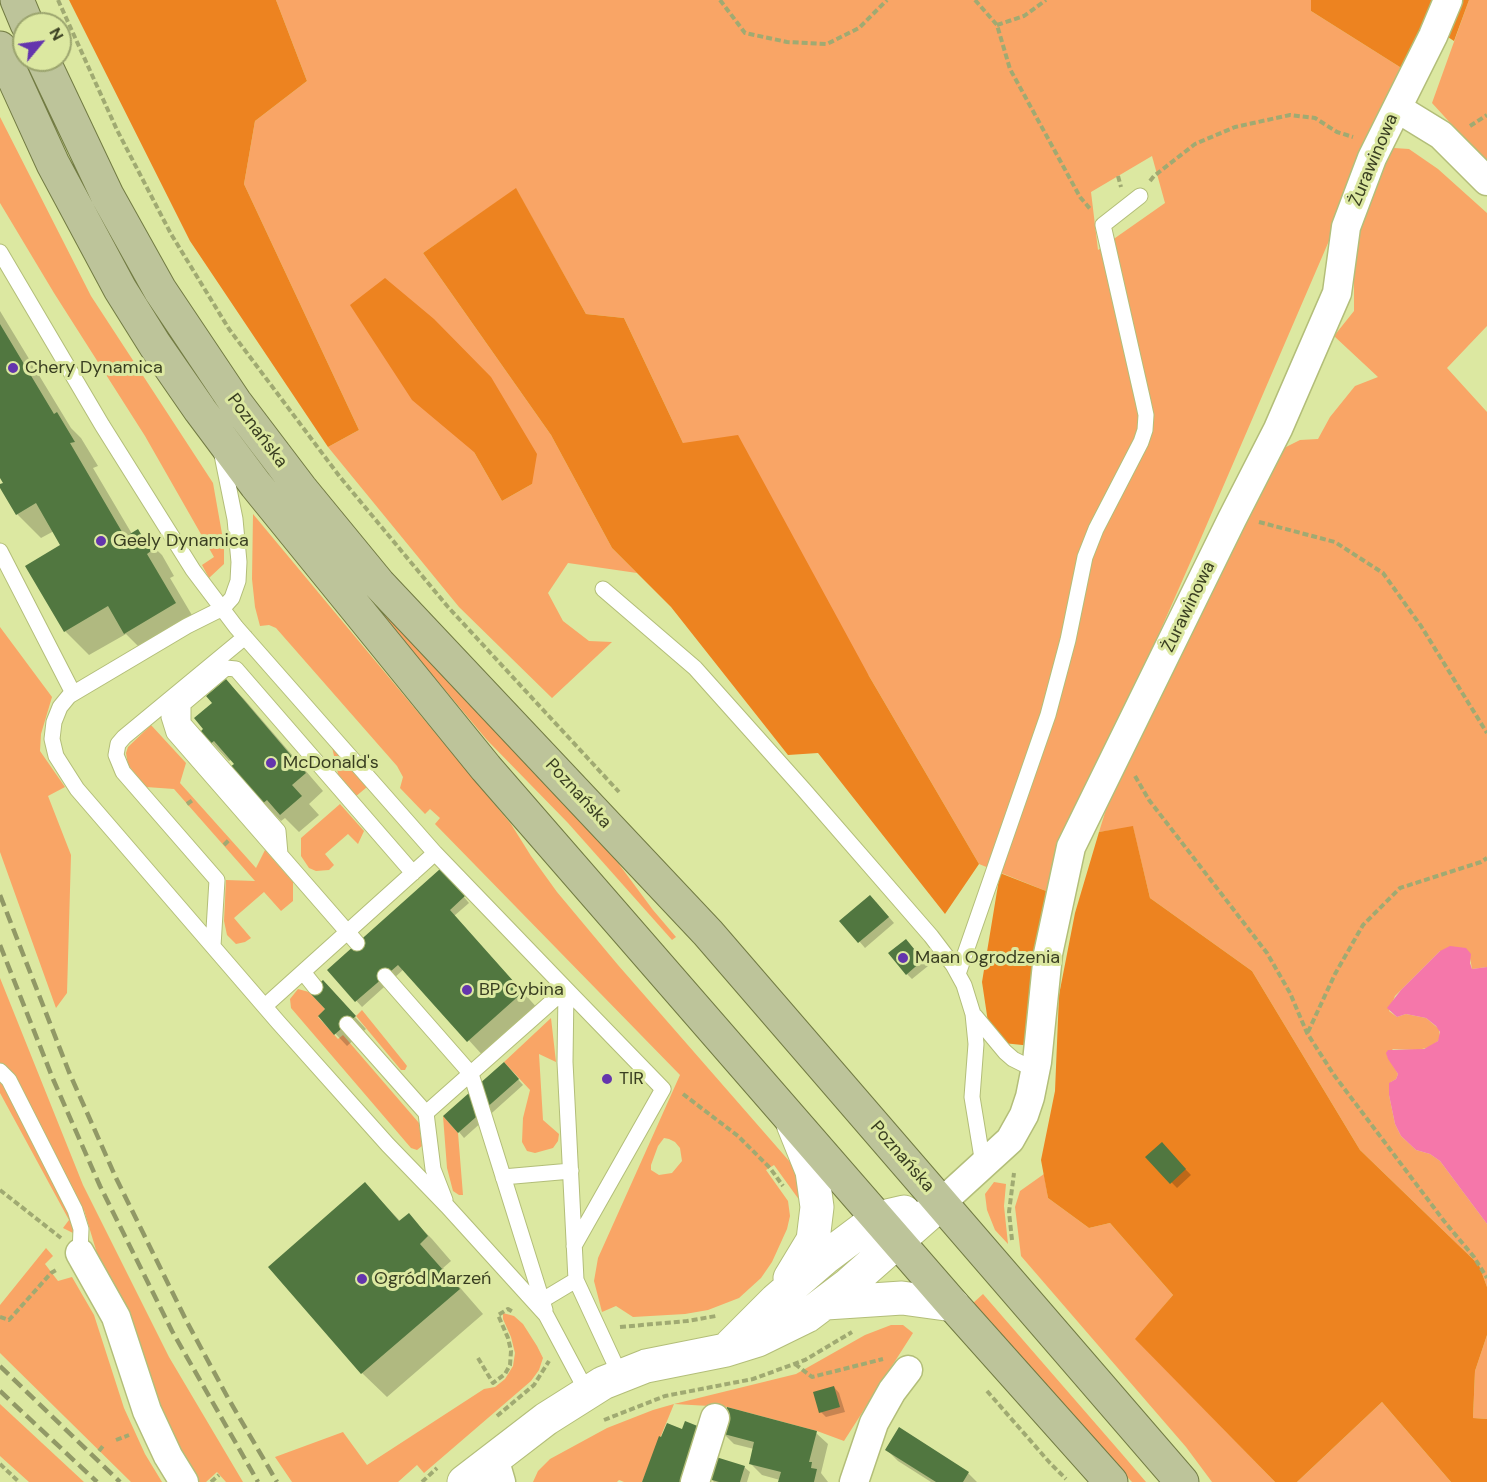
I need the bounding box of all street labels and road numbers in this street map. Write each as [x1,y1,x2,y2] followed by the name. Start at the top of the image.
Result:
[1345,111,1403,209] street label: Żurawinowa
[222,390,292,472] street label: Poznańska
[1158,558,1220,656] street label: Żurawinowa
[540,755,616,833] street label: Poznańska
[865,1117,939,1197] street label: Poznańska

